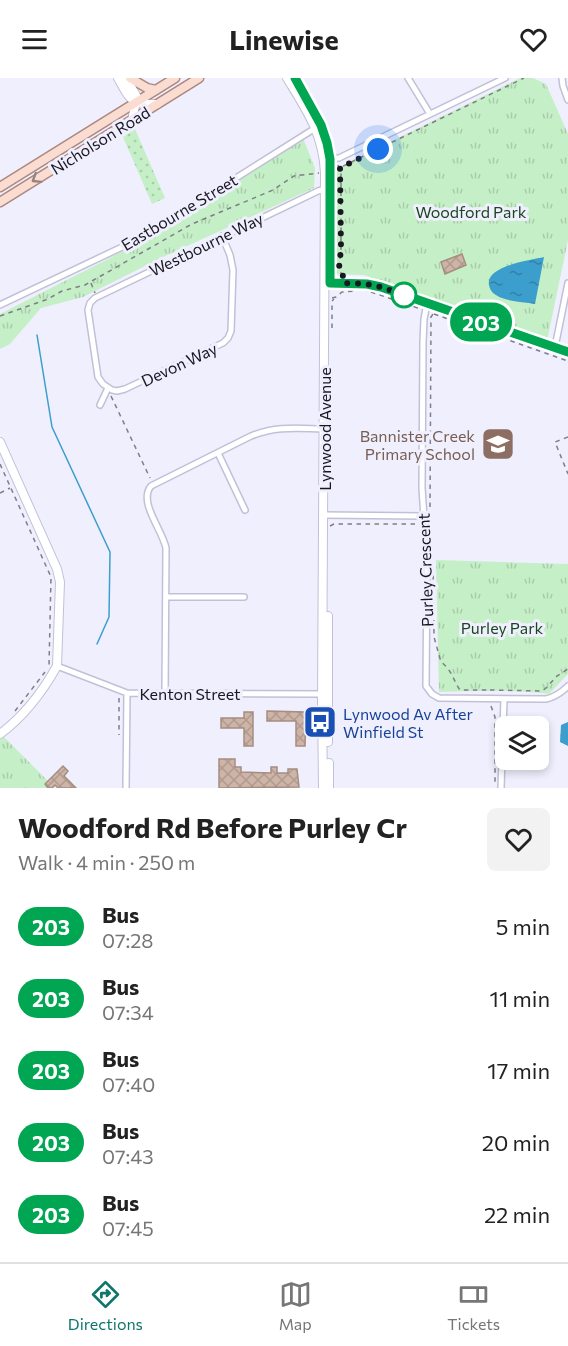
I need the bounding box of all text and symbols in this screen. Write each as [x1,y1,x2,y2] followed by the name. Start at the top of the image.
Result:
[18,23,51,56] icon: menu
[229,23,339,56] text: Linewise
[517,23,550,56] icon: heart
[47,102,153,178] street label: Nicholson Road
[363,134,393,164] your location
[118,170,241,254] street label: Eastbourne Street
[32,172,42,184] one-way arrow
[416,202,527,221] park label: Woodford Park
[146,208,266,280] street label: Westbourne Way
[391,282,417,308] unlabelled marker
[446,302,516,342] line badge: 203
[462,310,500,335] text: 203
[138,338,220,390] street label: Devon Way
[315,367,334,491] street label: Lynwood Avenue
[360,426,475,463] place label: Bannister Creek Primary School
[480,426,516,462] school or university icon: Bannister Creek Primary School
[414,512,436,627] street label: Purley Crescent
[461,618,544,637] park label: Purley Park
[139,684,241,703] street label: Kenton Street
[302,704,338,740] bus stop icon: Lynwood Av After Winfield St
[343,704,474,741] place label: Lynwood Av After Winfield St
[495,716,549,770] map controls
[495,716,549,770] button: layers
[487,808,550,871] button: heart
[18,810,407,844] text: Woodford Rd Before Purley Cr
[18,850,195,874] text: Walk · 4 min · 250 m
[102,901,139,928] text: Bus
[496,913,550,940] text: 5 min
[32,914,70,939] text: 203
[102,928,153,952] text: 07:28
[102,973,139,1000] text: Bus
[490,985,550,1012] text: 11 min
[32,986,70,1011] text: 203
[102,1000,154,1024] text: 07:34
[102,1045,139,1072] text: Bus
[487,1057,550,1084] text: 17 min
[32,1058,70,1083] text: 203
[102,1072,155,1096] text: 07:40
[102,1117,139,1144] text: Bus
[482,1129,550,1156] text: 20 min
[32,1130,70,1155] text: 203
[102,1144,154,1168] text: 07:43
[102,1189,139,1216] text: Bus
[484,1201,550,1228] text: 22 min
[32,1202,70,1227] text: 203
[102,1216,154,1240] text: 07:45
[68,1278,143,1333] tab: Directions
[279,1278,312,1333] tab: Map
[447,1278,500,1333] tab: Tickets

